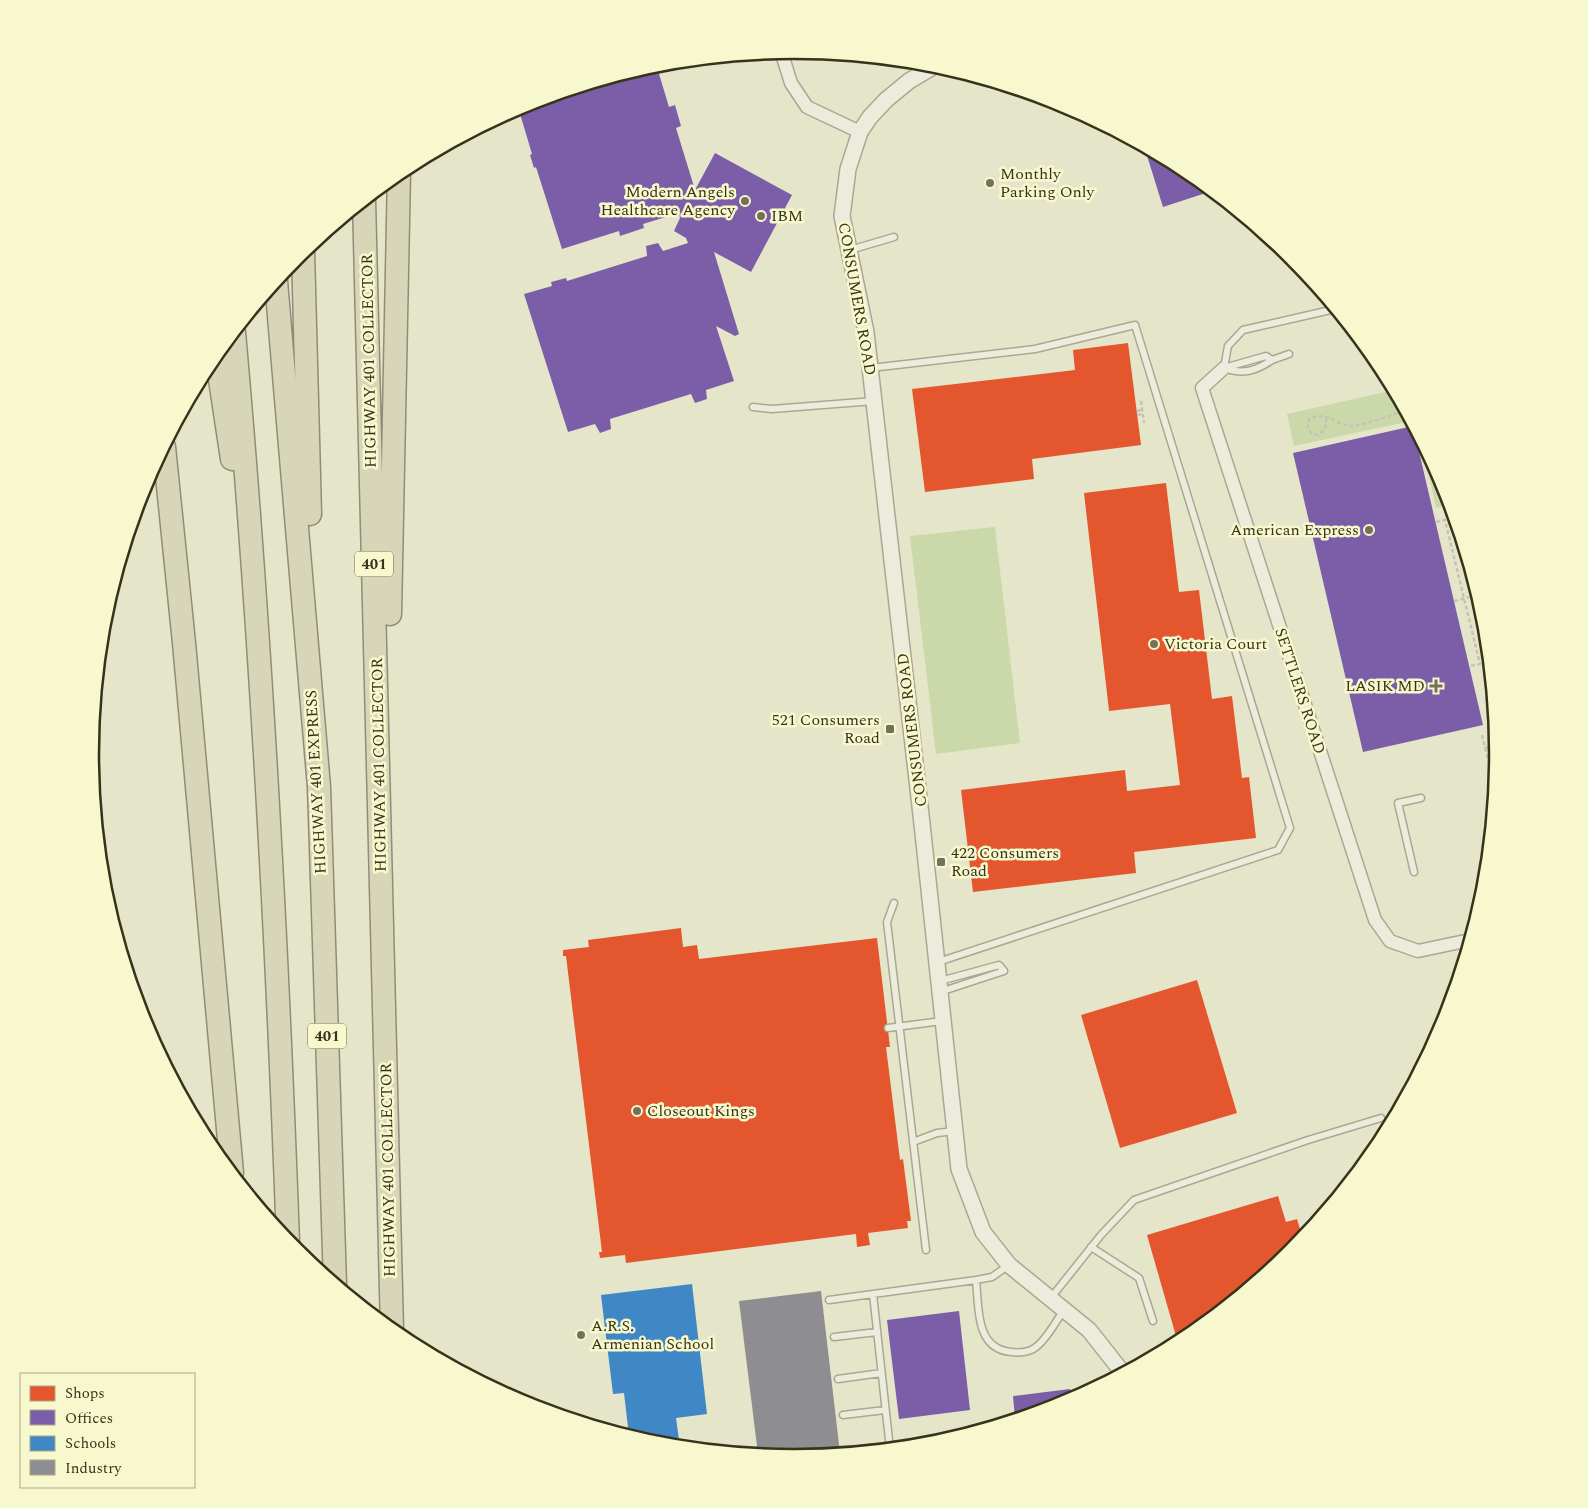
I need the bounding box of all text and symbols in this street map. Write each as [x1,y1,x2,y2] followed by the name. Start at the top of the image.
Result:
[1000,162,1096,204] place label: Monthly Parking Only
[984,177,996,189] marker: Monthly Parking Only
[601,180,736,222] place label: Modern Angels Healthcare Agency
[739,195,751,207] marker: Modern Angels Healthcare Agency
[771,204,803,228] place label: IBM
[755,210,767,222] marker: IBM
[832,221,882,377] street label: CONSUMERS ROAD
[355,253,383,468] street label: HIGHWAY 401 COLLECTOR
[1230,518,1359,542] place label: American Express
[1363,524,1375,536] marker: American Express
[355,552,393,576] road number: 401
[1268,625,1332,757] street label: SETTLERS ROAD
[1164,632,1268,656] place label: Victoria Court
[1148,638,1160,650] marker: Victoria Court
[891,652,933,808] street label: CONSUMERS ROAD
[365,657,393,872] street label: HIGHWAY 401 COLLECTOR
[1345,674,1425,698] place label: LASIK MD
[1429,679,1443,693] marker: LASIK MD
[299,689,333,875] street label: HIGHWAY 401 EXPRESS
[772,708,880,750] place label: 521 Consumers Road
[884,723,896,735] marker: 521 Consumers Road
[951,841,1059,883] place label: 422 Consumers Road
[935,856,947,868] marker: 422 Consumers Road
[308,1024,346,1048] road number: 401
[374,1062,402,1277] street label: HIGHWAY 401 COLLECTOR
[647,1099,755,1123] place label: Closeout Kings
[631,1105,643,1117] marker: Closeout Kings
[591,1314,714,1356] place label: A.R.S. Armenian School
[575,1329,587,1341] marker: A.R.S. Armenian School
[20,1373,195,1488] legend
[65,1382,105,1405] text: Shops
[65,1407,113,1430] text: Offices
[65,1432,116,1455] text: Schools
[65,1457,122,1480] text: Industry

